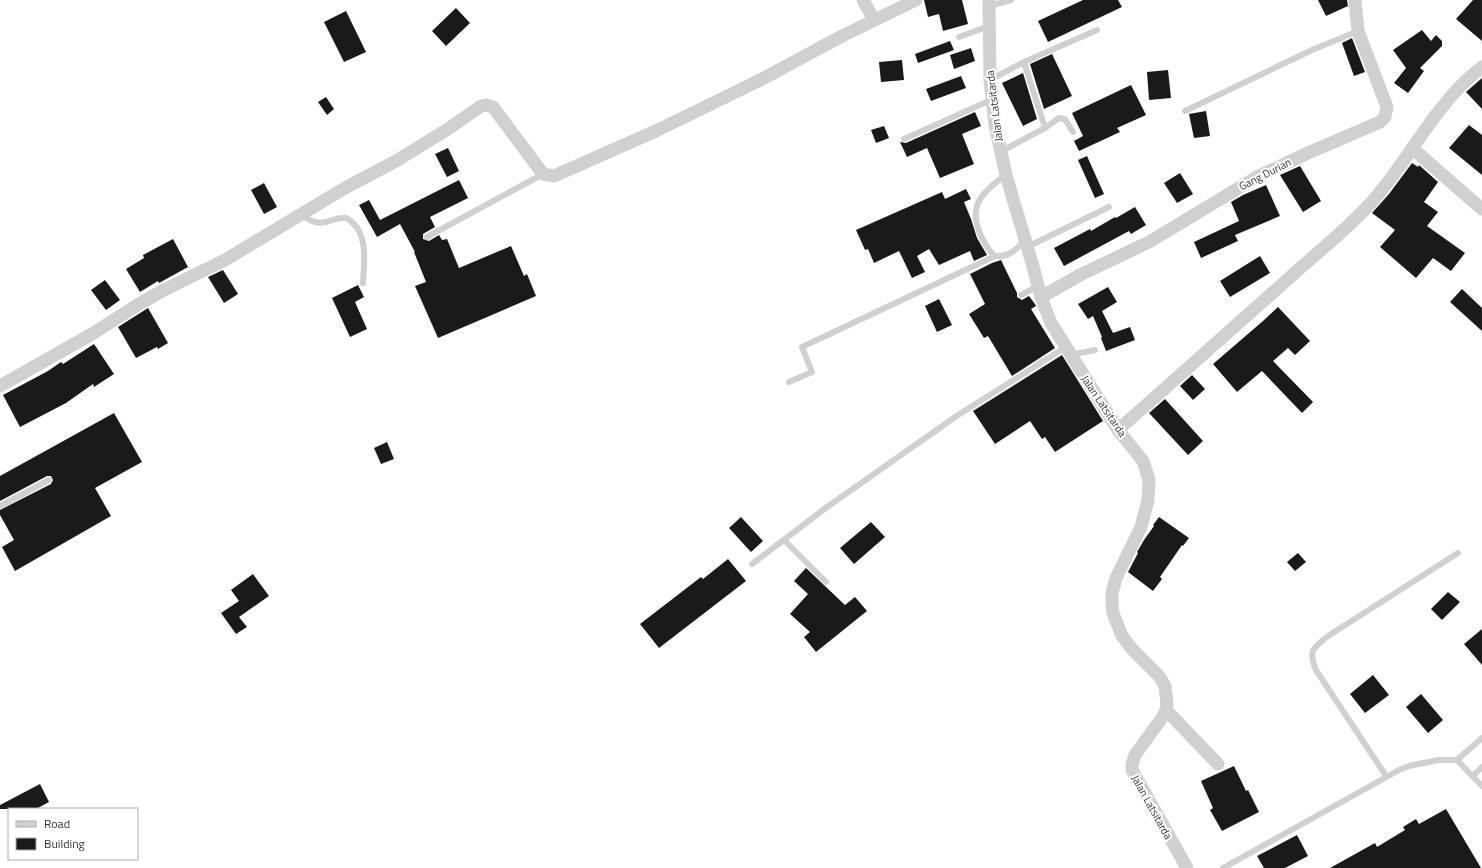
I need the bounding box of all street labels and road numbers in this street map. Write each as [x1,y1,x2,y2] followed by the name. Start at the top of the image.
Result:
[982,69,1006,143] street label: Jalan Latsitarda
[1236,154,1294,194] street label: Gang Durian
[1077,372,1131,441] street label: Jalan Latsitarda
[1128,772,1177,843] street label: Jalan Latsitarda

